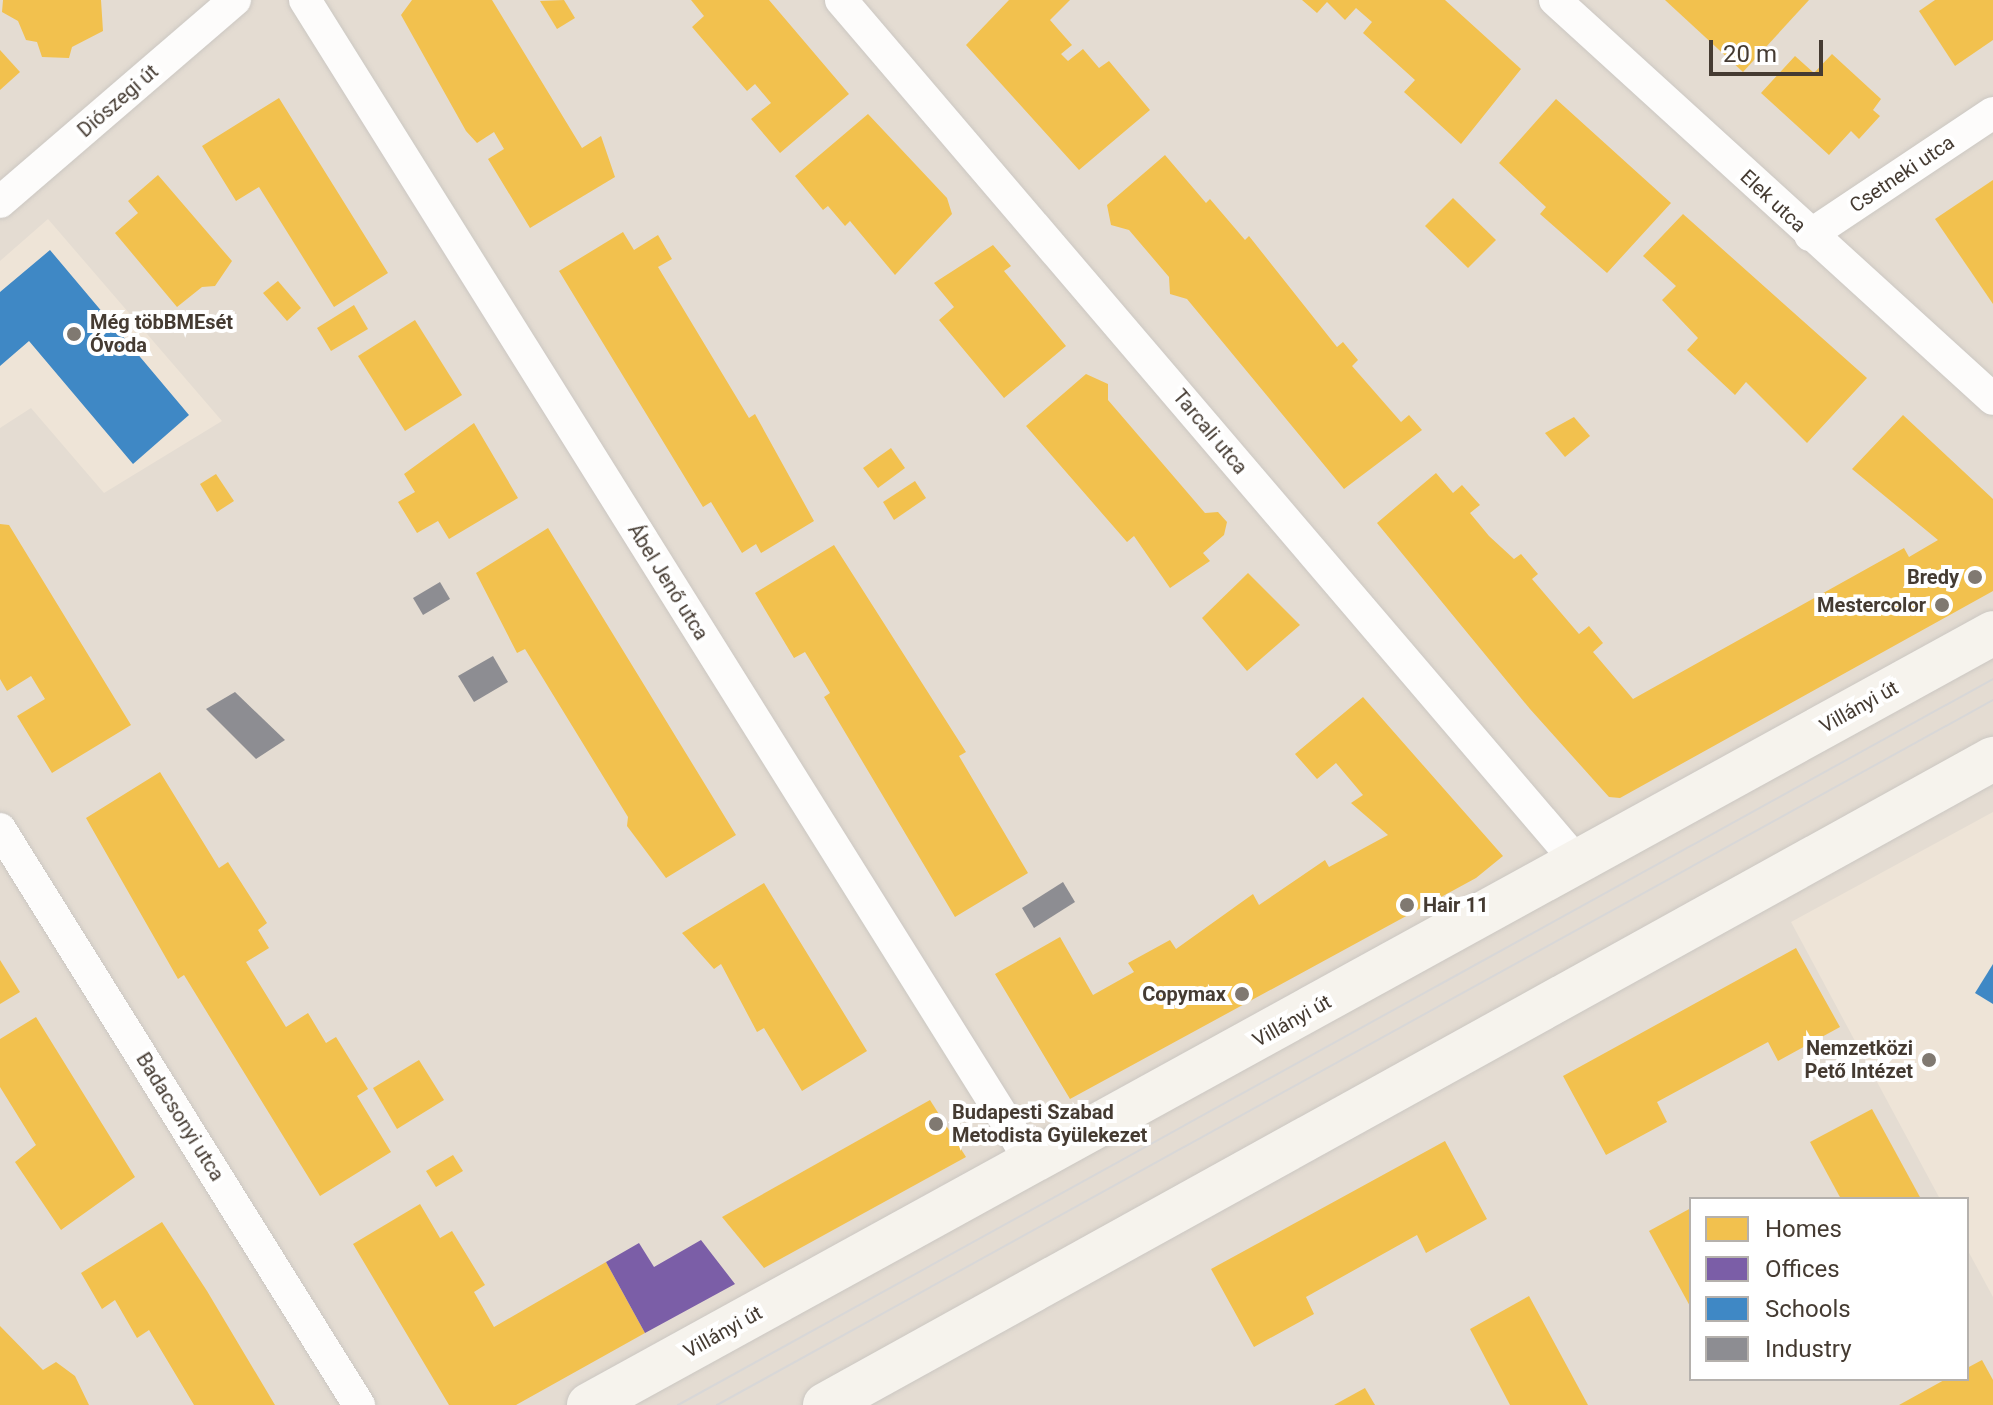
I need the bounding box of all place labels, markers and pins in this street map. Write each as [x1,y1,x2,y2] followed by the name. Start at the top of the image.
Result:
[90,310,233,357] place label: Még töbBMEsét Óvoda
[65,325,83,343] marker: Még töbBMEsét Óvoda
[1907,565,1959,589] place label: Bredy
[1966,568,1984,586] marker: Bredy
[1817,593,1926,617] place label: Mestercolor
[1933,596,1951,614] marker: Mestercolor
[1423,893,1488,917] place label: Hair 11
[1398,896,1416,914] marker: Hair 11
[1142,982,1226,1006] place label: Copymax
[1233,985,1251,1003] marker: Copymax
[1804,1036,1913,1083] place label: Nemzetközi Pető Intézet
[1920,1051,1938,1069] marker: Nemzetközi Pető Intézet
[952,1100,1147,1147] place label: Budapesti Szabad Metodista Gyülekezet
[927,1115,945,1133] marker: Budapesti Szabad Metodista Gyülekezet

